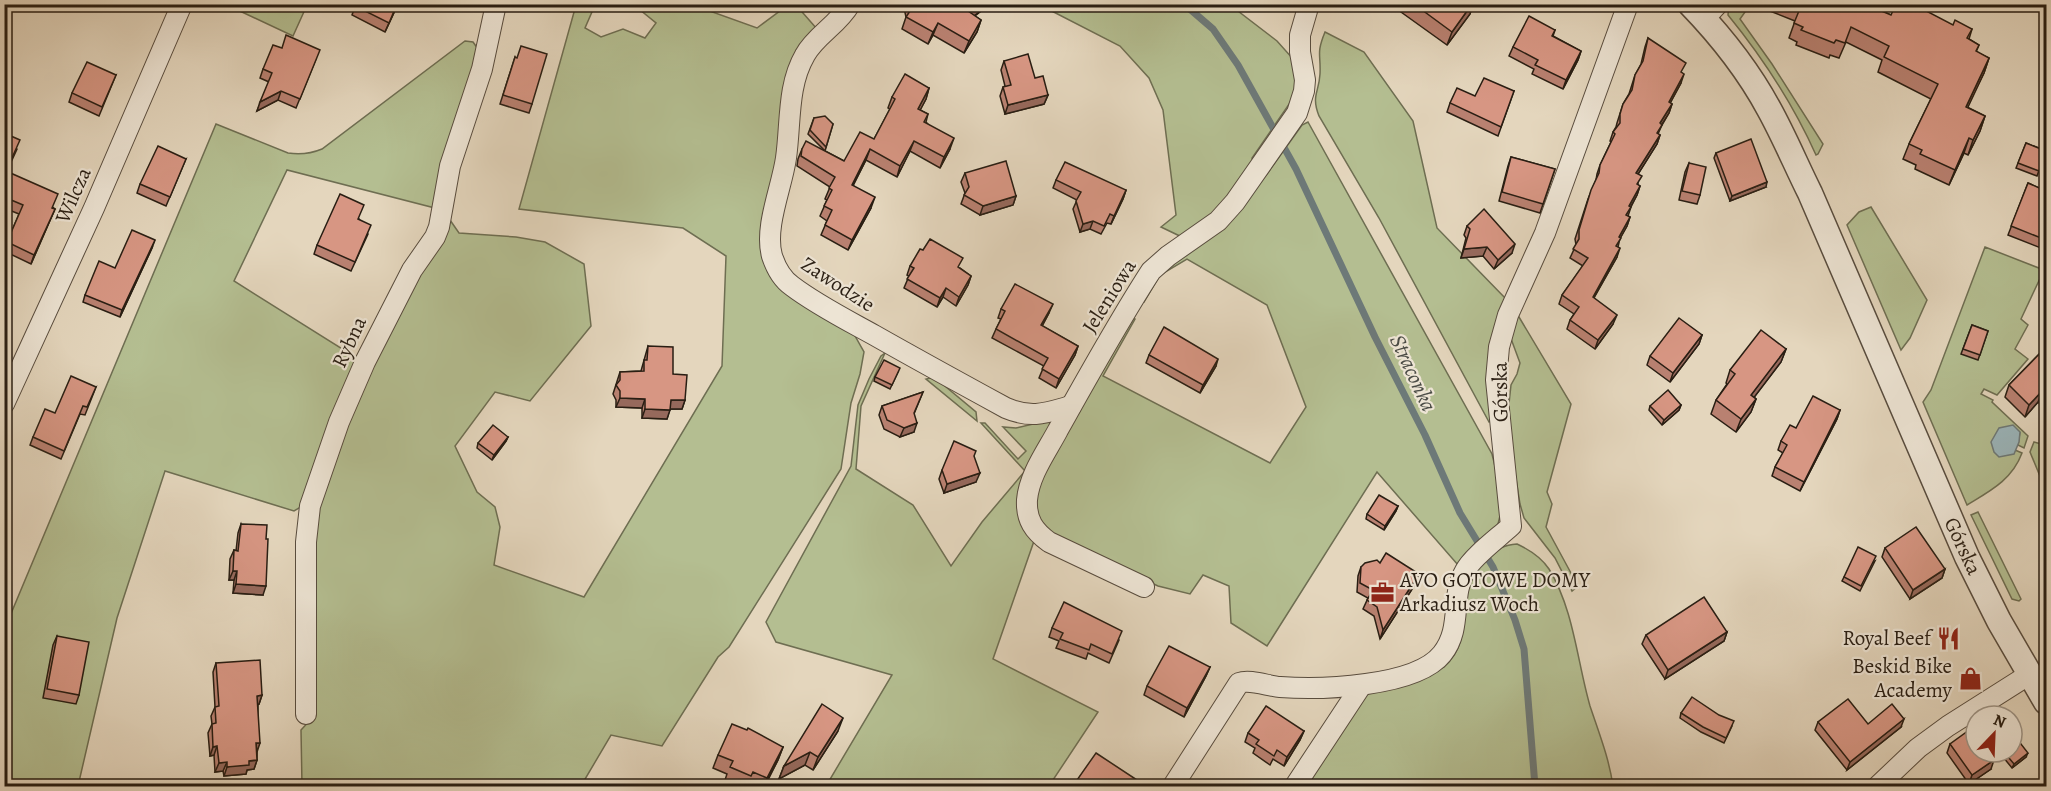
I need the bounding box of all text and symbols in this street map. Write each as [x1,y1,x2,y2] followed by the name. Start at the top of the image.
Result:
[48,163,98,228] street label: Wilcza
[796,250,880,318] street label: Zawodzie
[1075,254,1143,338] street label: Jeleniowa
[325,312,373,372] street label: Rybna
[1382,330,1444,416] water label: Straconka
[1485,361,1515,422] street label: Górska
[1938,513,1989,579] street label: Górska
[1399,566,1591,618] place label: AVO GOTOWE DOMY Arkadiusz Woch
[1369,579,1395,605] office icon: AVO GOTOWE DOMY Arkadiusz Woch
[1843,624,1934,652] place label: Royal Beef
[1936,625,1962,651] restaurant icon: Royal Beef
[1852,652,1953,704] place label: Beskid Bike Academy
[1957,665,1983,691] shop icon: Beskid Bike Academy
[1964,704,2024,764] north arrow
[1990,709,2009,734] text: N

